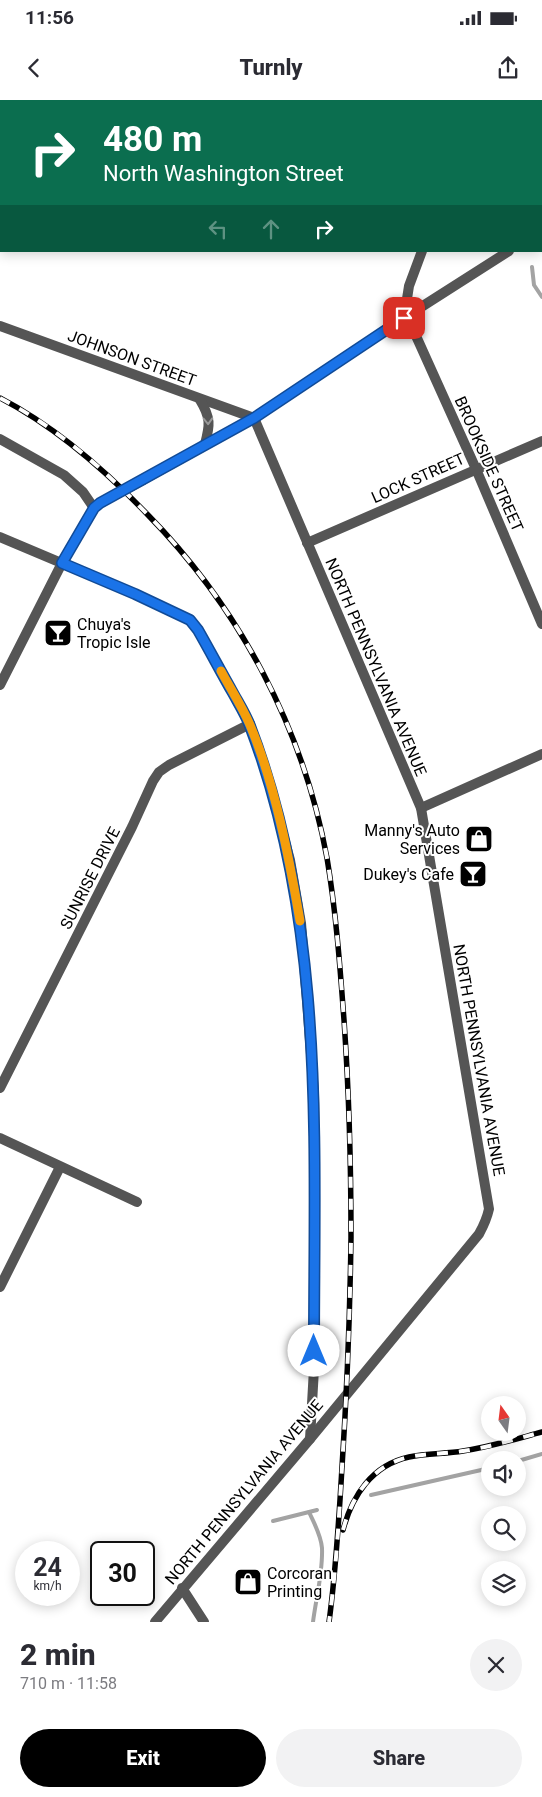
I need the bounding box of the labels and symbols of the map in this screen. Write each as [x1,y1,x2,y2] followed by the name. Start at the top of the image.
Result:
[383,297,425,339] pin
[65,326,199,390] street label: JOHNSON STREET
[451,393,528,535] street label: BROOKSIDE STREET
[203,418,213,426] one-way arrow
[368,449,468,507] street label: LOCK STREET
[321,555,431,779] street label: NORTH PENNSYLVANIA AVENUE
[77,615,151,652] place label: Chuya's Tropic Isle
[43,618,73,648] bar icon: Chuya's Tropic Isle
[364,821,460,858] place label: Manny's Auto Services
[56,824,124,932] street label: SUNRISE DRIVE
[464,824,494,854] shop icon: Manny's Auto Services
[458,859,488,889] bar icon: Dukey's Cafe
[363,865,454,884] place label: Dukey's Cafe
[449,943,509,1177] street label: NORTH PENNSYLVANIA AVENUE
[287,1324,339,1376] position arrow
[161,1396,327,1588] street label: NORTH PENNSYLVANIA AVENUE
[481,1396,526,1441] north arrow
[90,1541,155,1606] speed limit sign: 30
[267,1564,332,1601] place label: Corcoran Printing
[233,1567,263,1597] shop icon: Corcoran Printing

